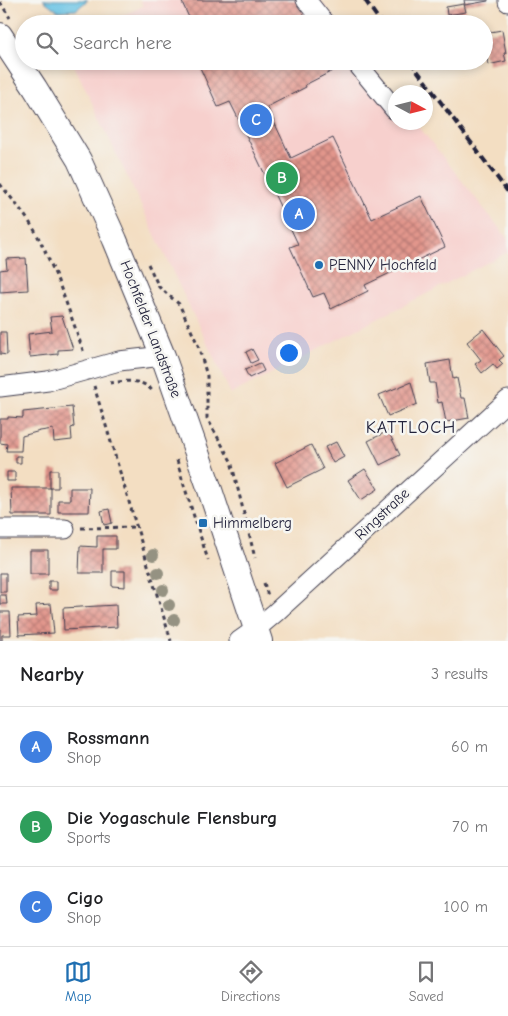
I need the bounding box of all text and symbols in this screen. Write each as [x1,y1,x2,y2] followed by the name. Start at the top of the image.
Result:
[15,15,493,70] search box
[33,29,61,57] icon: search
[73,32,172,54] text: Search here
[388,85,433,130] north arrow
[240,101,272,139] pin: C
[266,159,298,197] pin: B
[283,195,315,233] pin: A
[329,256,437,274] place label: PENNY Hochfeld
[116,258,186,401] street label: Hochfelder Landstraße
[313,259,325,271] marker: PENNY Hochfeld
[276,340,302,366] your location
[366,417,456,438] district label: KATTLOCH
[351,484,413,544] street label: Ringstraße
[213,514,292,532] place label: Himmelberg
[197,517,209,529] marker: Himmelberg
[20,662,84,686] text: Nearby
[431,665,488,683] text: 3 results
[67,727,149,749] text: Rossmann
[32,738,40,756] text: A
[451,738,488,756] text: 60 m
[67,749,101,767] text: Shop
[67,807,277,829] text: Die Yogaschule Flensburg
[31,818,41,836] text: B
[452,818,488,836] text: 70 m
[67,829,110,847] text: Sports
[67,887,103,909] text: Cigo
[31,898,41,916] text: C
[444,898,488,916] text: 100 m
[67,909,101,927] text: Shop
[64,958,92,1005] tab: Map
[221,958,280,1005] tab: Directions
[409,958,444,1005] tab: Saved

